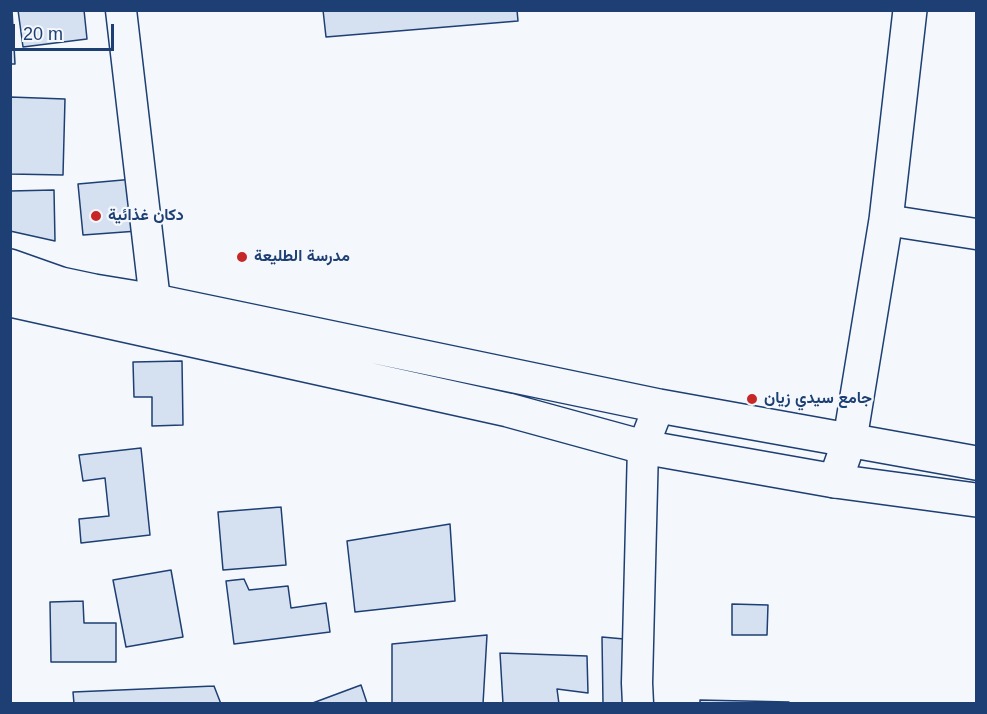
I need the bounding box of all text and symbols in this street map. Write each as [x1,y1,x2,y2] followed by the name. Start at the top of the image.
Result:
[15,12,117,50] scale bar
[23,24,63,44] text: 20 m
[108,206,184,226] place label: دكان غذائية
[89,209,103,223] marker: دكان غذائية
[254,247,350,267] place label: مدرسة الطليعة
[235,250,249,264] marker: مدرسة الطليعة
[764,389,872,409] place label: جامع سيدي زيان
[745,392,759,406] marker: جامع سيدي زيان

